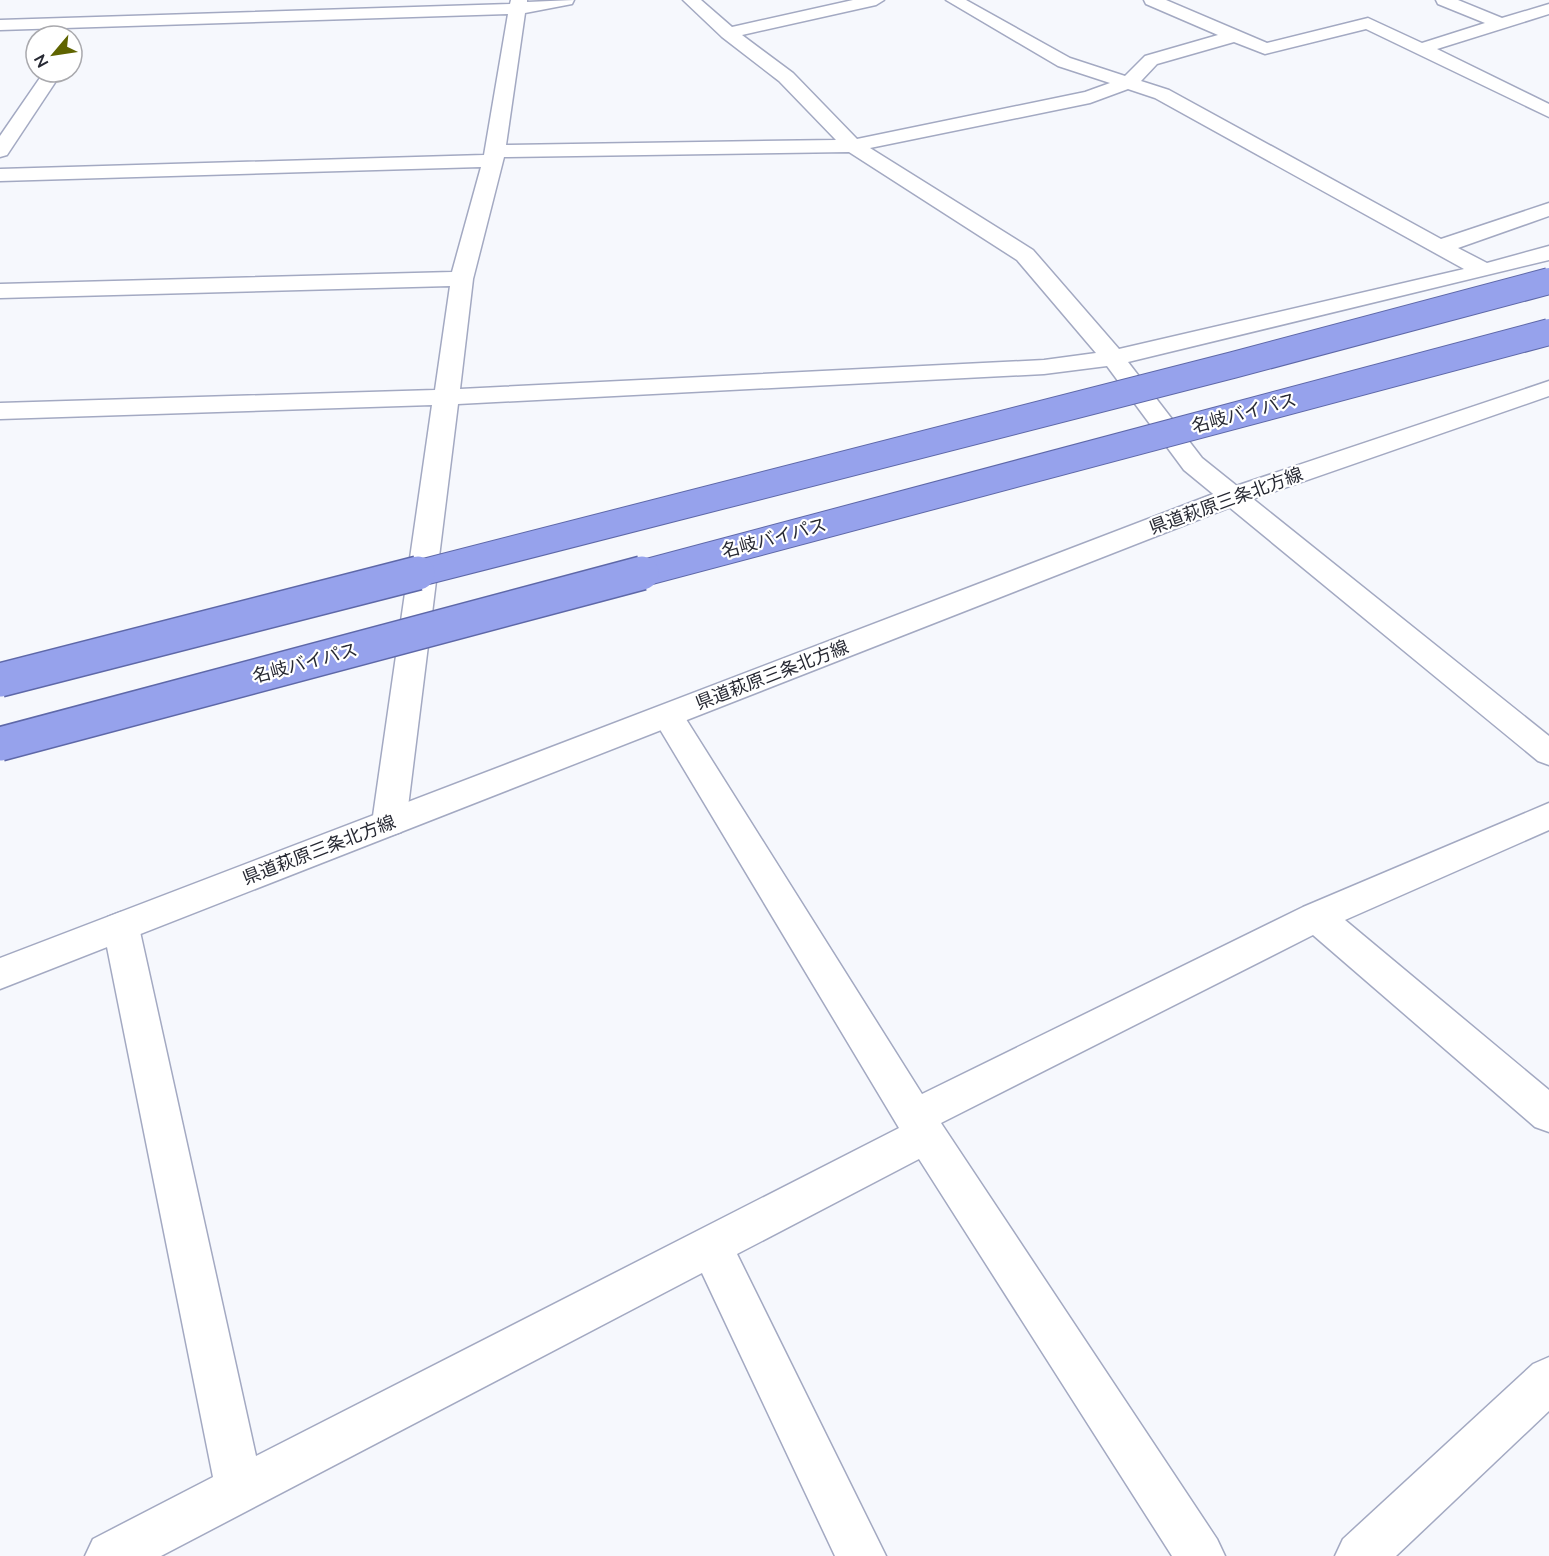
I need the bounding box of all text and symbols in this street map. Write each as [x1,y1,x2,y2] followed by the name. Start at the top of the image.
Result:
[24,24,84,84] north arrow
[29,50,54,71] text: N
[1189,387,1299,439] street label: 名岐バイパス
[1146,462,1306,540] street label: 県道萩原三条北方線
[719,512,829,564] street label: 名岐バイパス
[692,635,852,715] street label: 県道萩原三条北方線
[250,637,360,689] street label: 名岐バイパス
[239,810,399,890] street label: 県道萩原三条北方線

